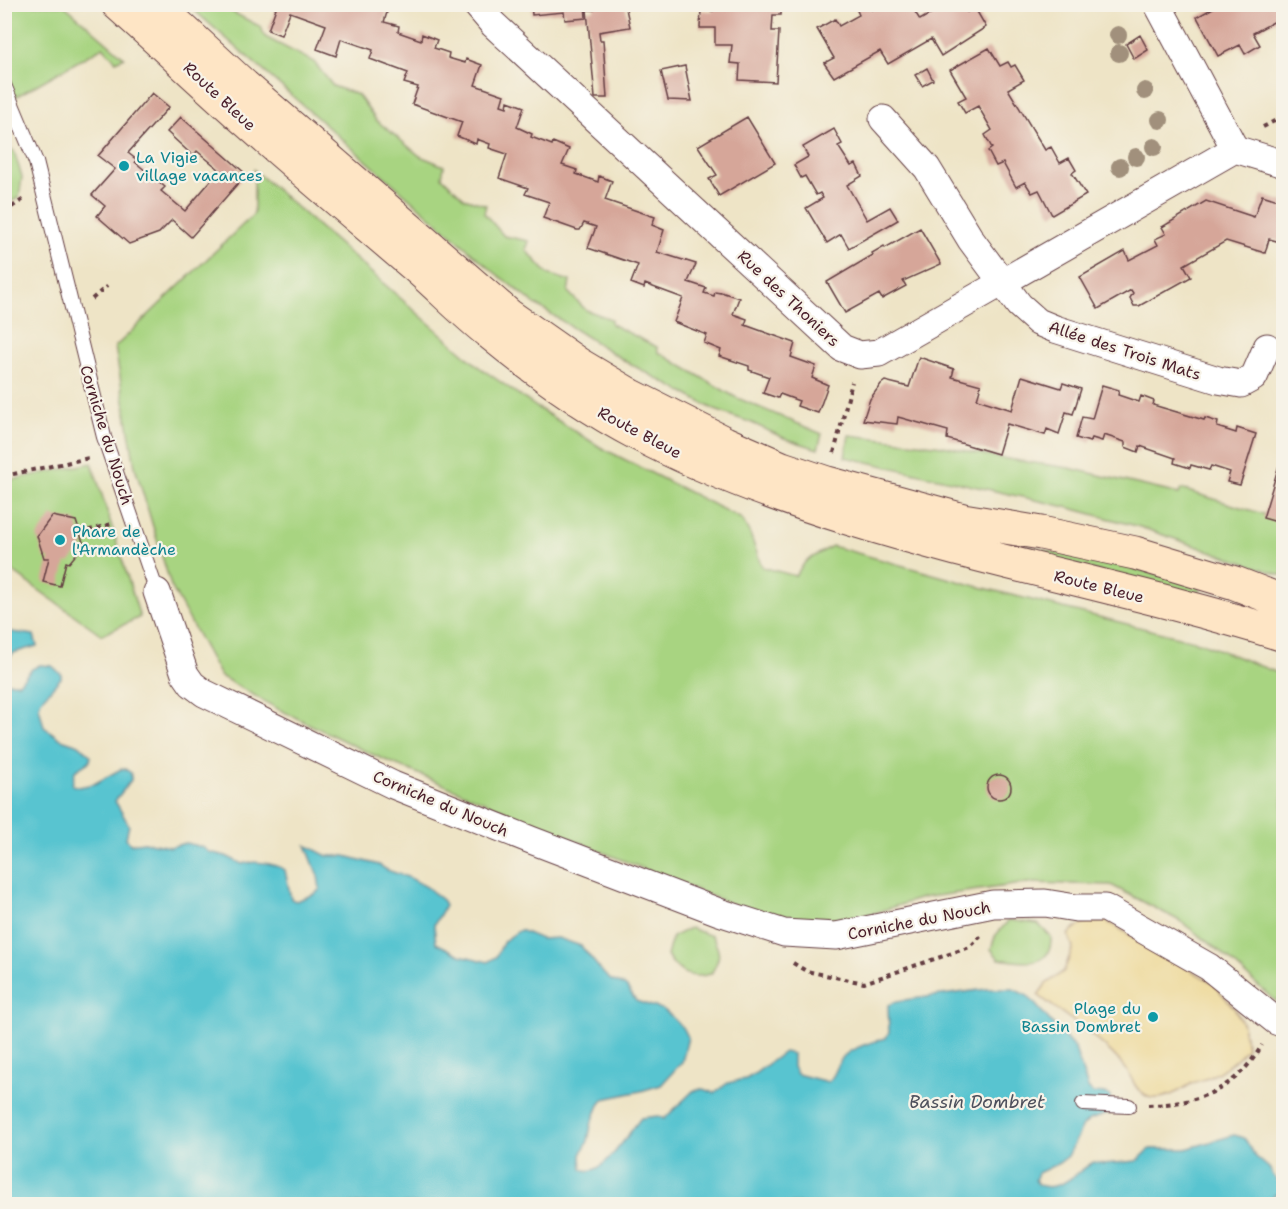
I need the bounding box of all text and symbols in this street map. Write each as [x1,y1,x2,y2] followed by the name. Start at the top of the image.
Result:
[179,57,260,135] street label: Route Bleue
[136,147,263,186] place label: La Vigie village vacances
[117,159,131,173] marker: La Vigie village vacances
[733,245,844,351] street label: Rue des Thoniers
[1046,316,1204,385] street label: Allée des Trois Mats
[75,363,138,508] street label: Corniche du Nouch
[594,402,685,463] street label: Route Bleue
[72,521,176,560] place label: Phare de l'Armandèche
[53,533,67,547] marker: Phare de l'Armandèche
[1052,565,1146,608] street label: Route Bleue
[370,765,512,841] street label: Corniche du Nouch
[846,896,992,945] street label: Corniche du Nouch
[1021,998,1141,1037] place label: Plage du Bassin Dombret
[1146,1010,1160,1024] marker: Plage du Bassin Dombret
[909,1090,1045,1114] water label: Bassin Dombret

